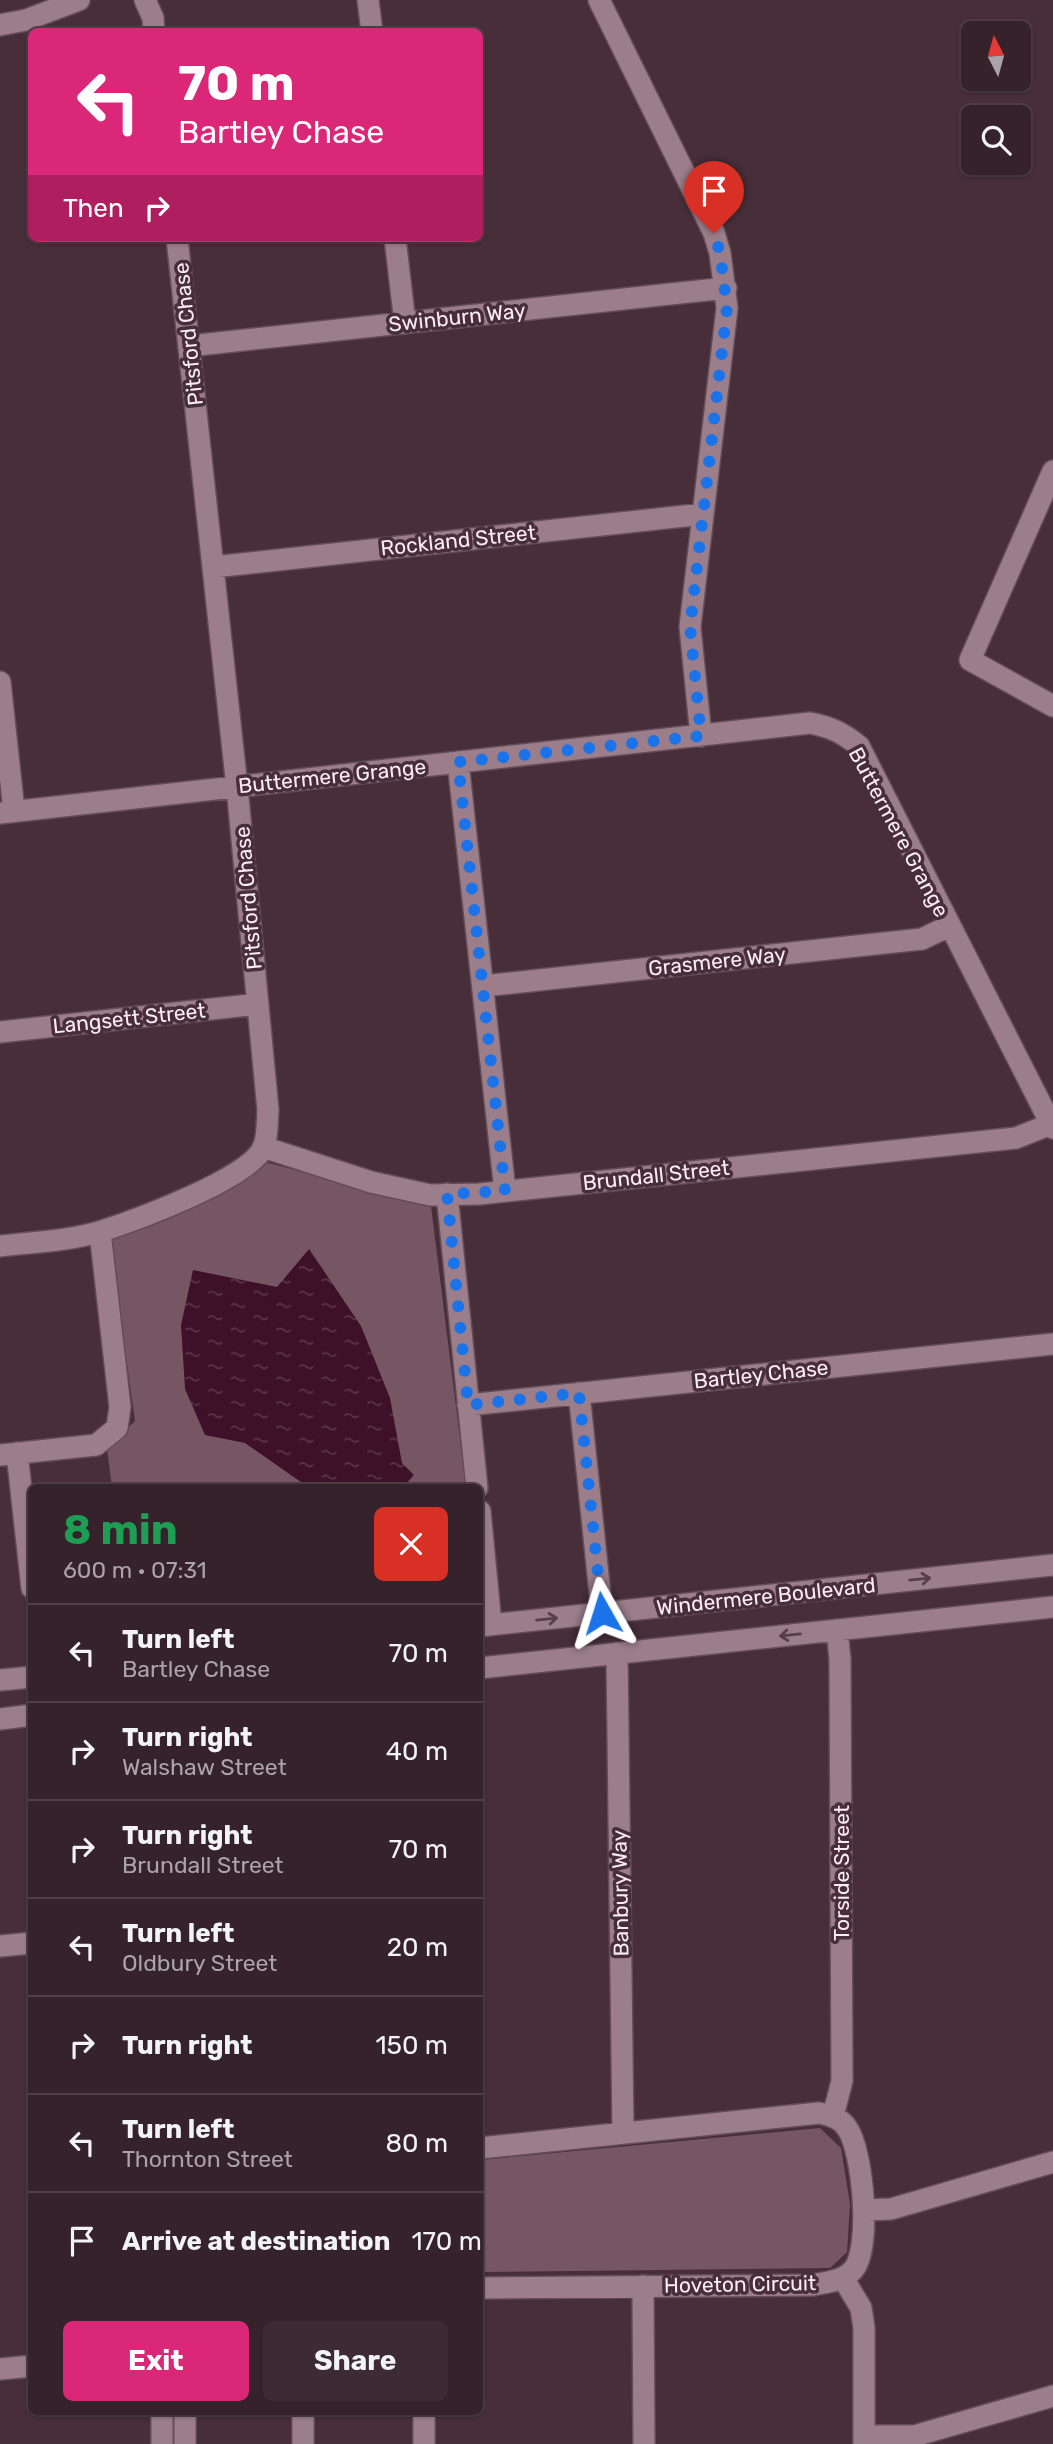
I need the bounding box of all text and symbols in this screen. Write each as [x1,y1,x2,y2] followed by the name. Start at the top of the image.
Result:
[961,21,1031,91] north arrow
[961,21,1031,175] map controls
[178,54,295,112] text: 70 m
[63,56,154,147] icon: left
[961,105,1031,175] button: search
[178,113,384,151] text: Bartley Chase
[684,161,744,233] pin
[695,172,733,210] icon: arrive
[138,189,176,227] icon: right
[63,193,124,224] text: Then
[168,261,208,407] street label: Pitsford Chase
[387,297,527,337] street label: Swinburn Way
[379,519,537,561] street label: Rockland Street
[844,743,954,921] street label: Buttermere Grange
[237,754,427,798] street label: Buttermere Grange
[229,825,267,971] street label: Pitsford Chase
[647,941,788,981] street label: Grasmere Way
[51,998,207,1038] street label: Langsett Street
[581,1155,731,1195] street label: Brundall Street
[692,1354,830,1394] street label: Bartley Chase
[63,1505,178,1555] text: 8 min
[374,1507,448,1581] button: close
[63,1556,207,1584] text: 600 m · 07:31
[655,1572,877,1620] street label: Windermere Boulevard
[908,1573,931,1586] one-way arrow
[565,1576,639,1650] position arrow
[536,1612,558,1625] one-way arrow
[122,1624,234,1655] text: Turn left
[779,1629,802,1642] one-way arrow
[63,1634,101,1672] icon: left
[389,1638,448,1669] text: 70 m
[122,1655,270,1683] text: Bartley Chase
[122,1722,252,1753] text: Turn right
[63,1732,101,1770] icon: right
[386,1736,448,1767] text: 40 m
[122,1753,287,1781] text: Walshaw Street
[829,1805,854,1941] street label: Torside Street
[122,1820,252,1851] text: Turn right
[606,1829,634,1957] street label: Banbury Way
[63,1830,101,1868] icon: right
[389,1834,448,1865] text: 70 m
[122,1851,284,1879] text: Brundall Street
[122,1918,234,1949] text: Turn left
[63,1928,101,1966] icon: left
[387,1932,448,1963] text: 20 m
[122,1949,277,1977] text: Oldbury Street
[63,2026,101,2064] icon: right
[122,2030,252,2061] text: Turn right
[375,2030,448,2061] text: 150 m
[122,2114,234,2145] text: Turn left
[63,2124,101,2162] icon: left
[385,2128,448,2159] text: 80 m
[122,2145,293,2173] text: Thornton Street
[63,2222,101,2260] icon: arrive
[122,2226,390,2257] text: Arrive at destination
[411,2226,482,2257] text: 170 m
[664,2270,816,2298] street label: Hoveton Circuit
[63,2321,249,2401] button: Exit
[263,2321,448,2401] button: Share

